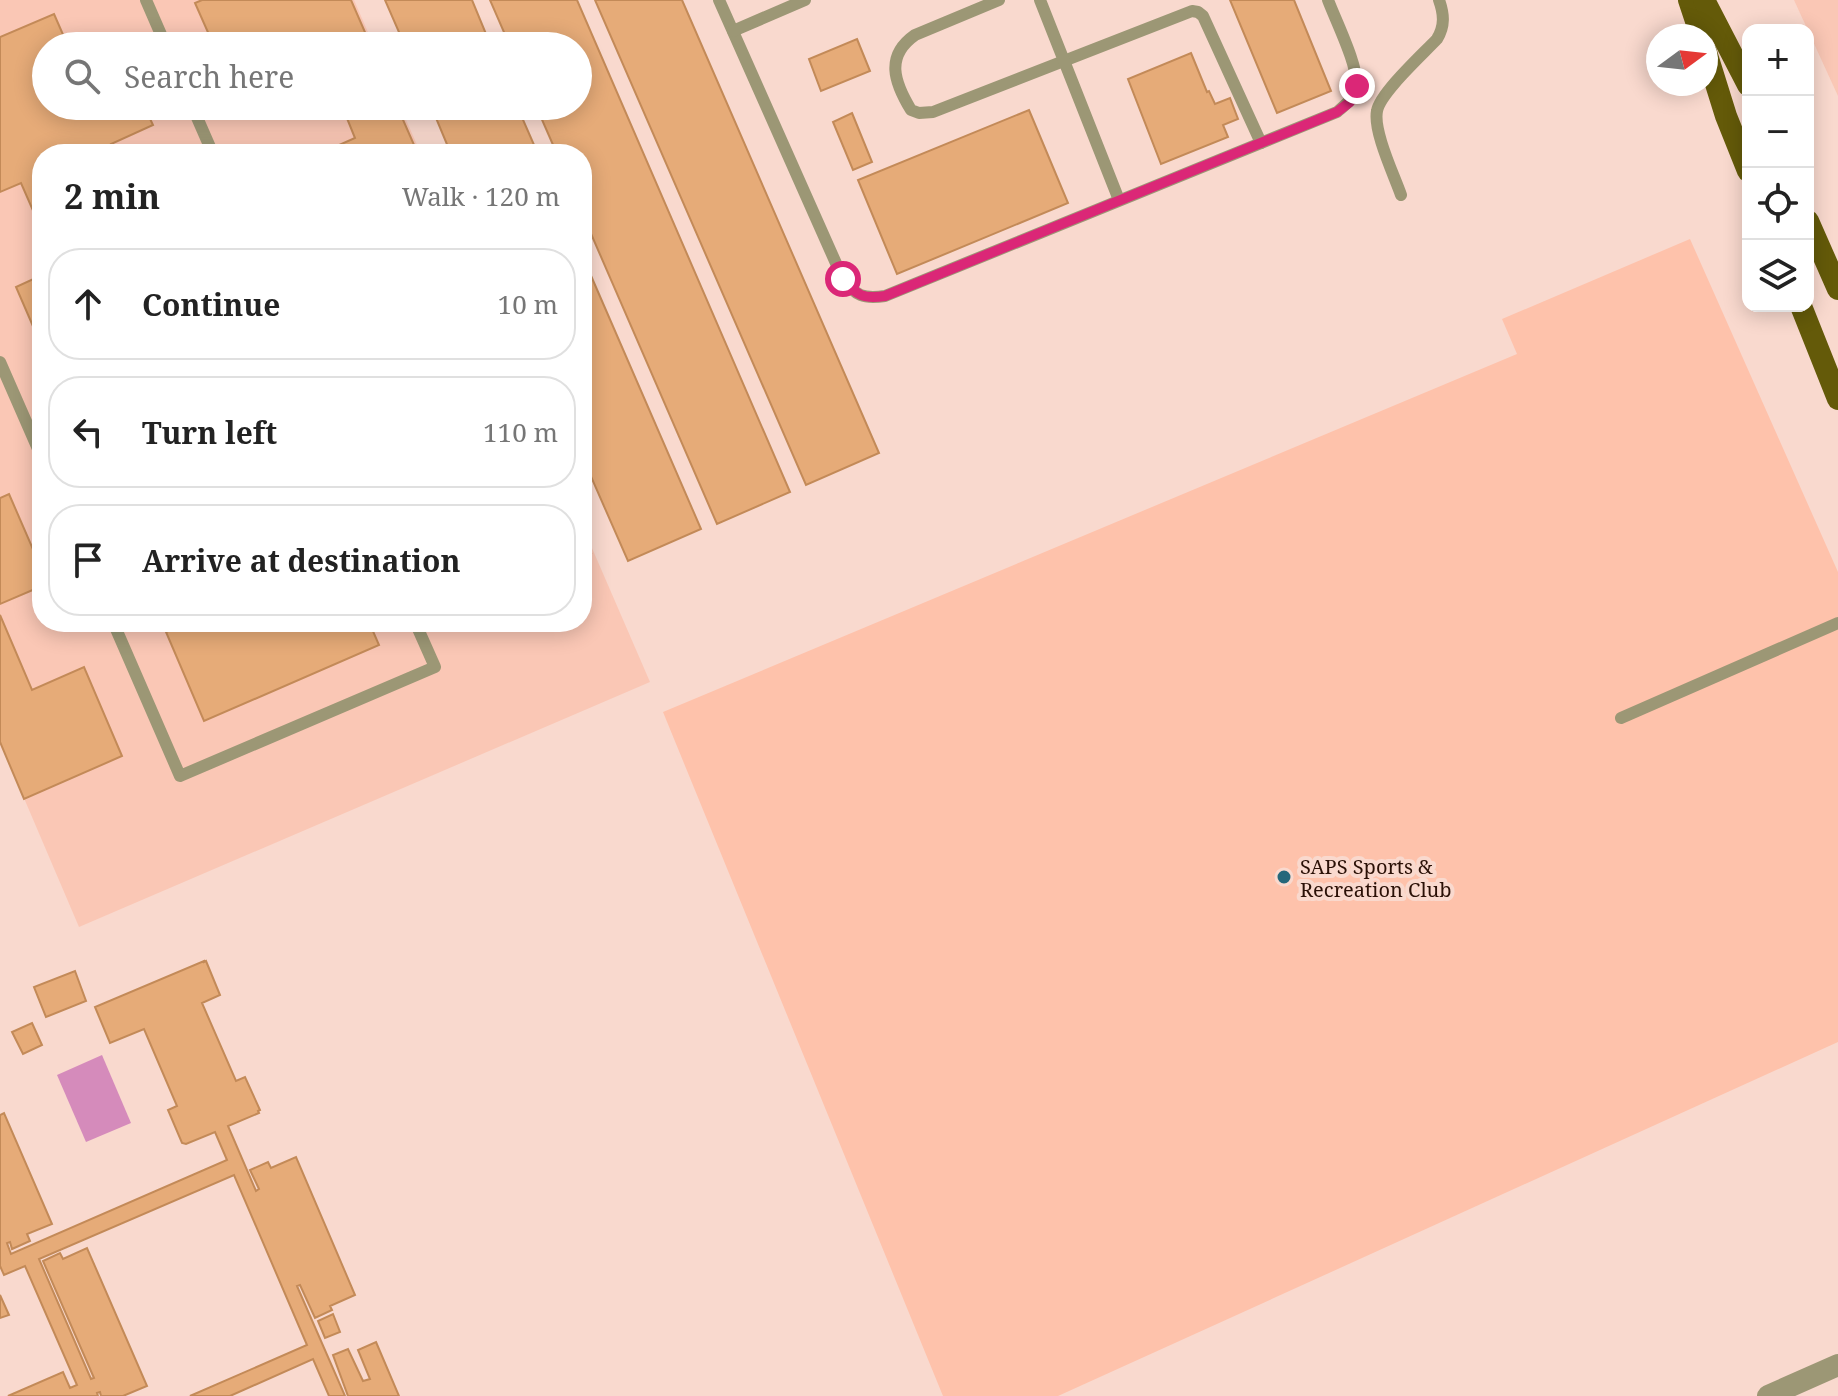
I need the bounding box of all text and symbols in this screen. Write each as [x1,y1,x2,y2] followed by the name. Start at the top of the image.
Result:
[1646,24,1718,96] north arrow
[1742,24,1814,312] map controls
[1742,24,1814,96] button: +
[32,32,592,120] search box
[60,54,104,98] icon: search
[124,56,294,97] text: Search here
[1339,68,1375,104] route end
[1742,96,1814,168] button: −
[1742,168,1814,240] button: locate
[64,173,160,219] text: 2 min
[402,178,560,214] text: Walk · 120 m
[1742,240,1814,312] button: layers
[825,261,861,297] route start
[66,282,110,326] icon: ahead
[142,284,280,325] text: Continue
[498,286,558,322] text: 10 m
[66,410,110,454] icon: left
[142,412,277,453] text: Turn left
[483,414,558,450] text: 110 m
[66,538,110,582] icon: arrive
[142,540,461,581] text: Arrive at destination
[1300,853,1452,903] place label: SAPS Sports & Recreation Club
[1275,868,1293,886] marker: SAPS Sports & Recreation Club

